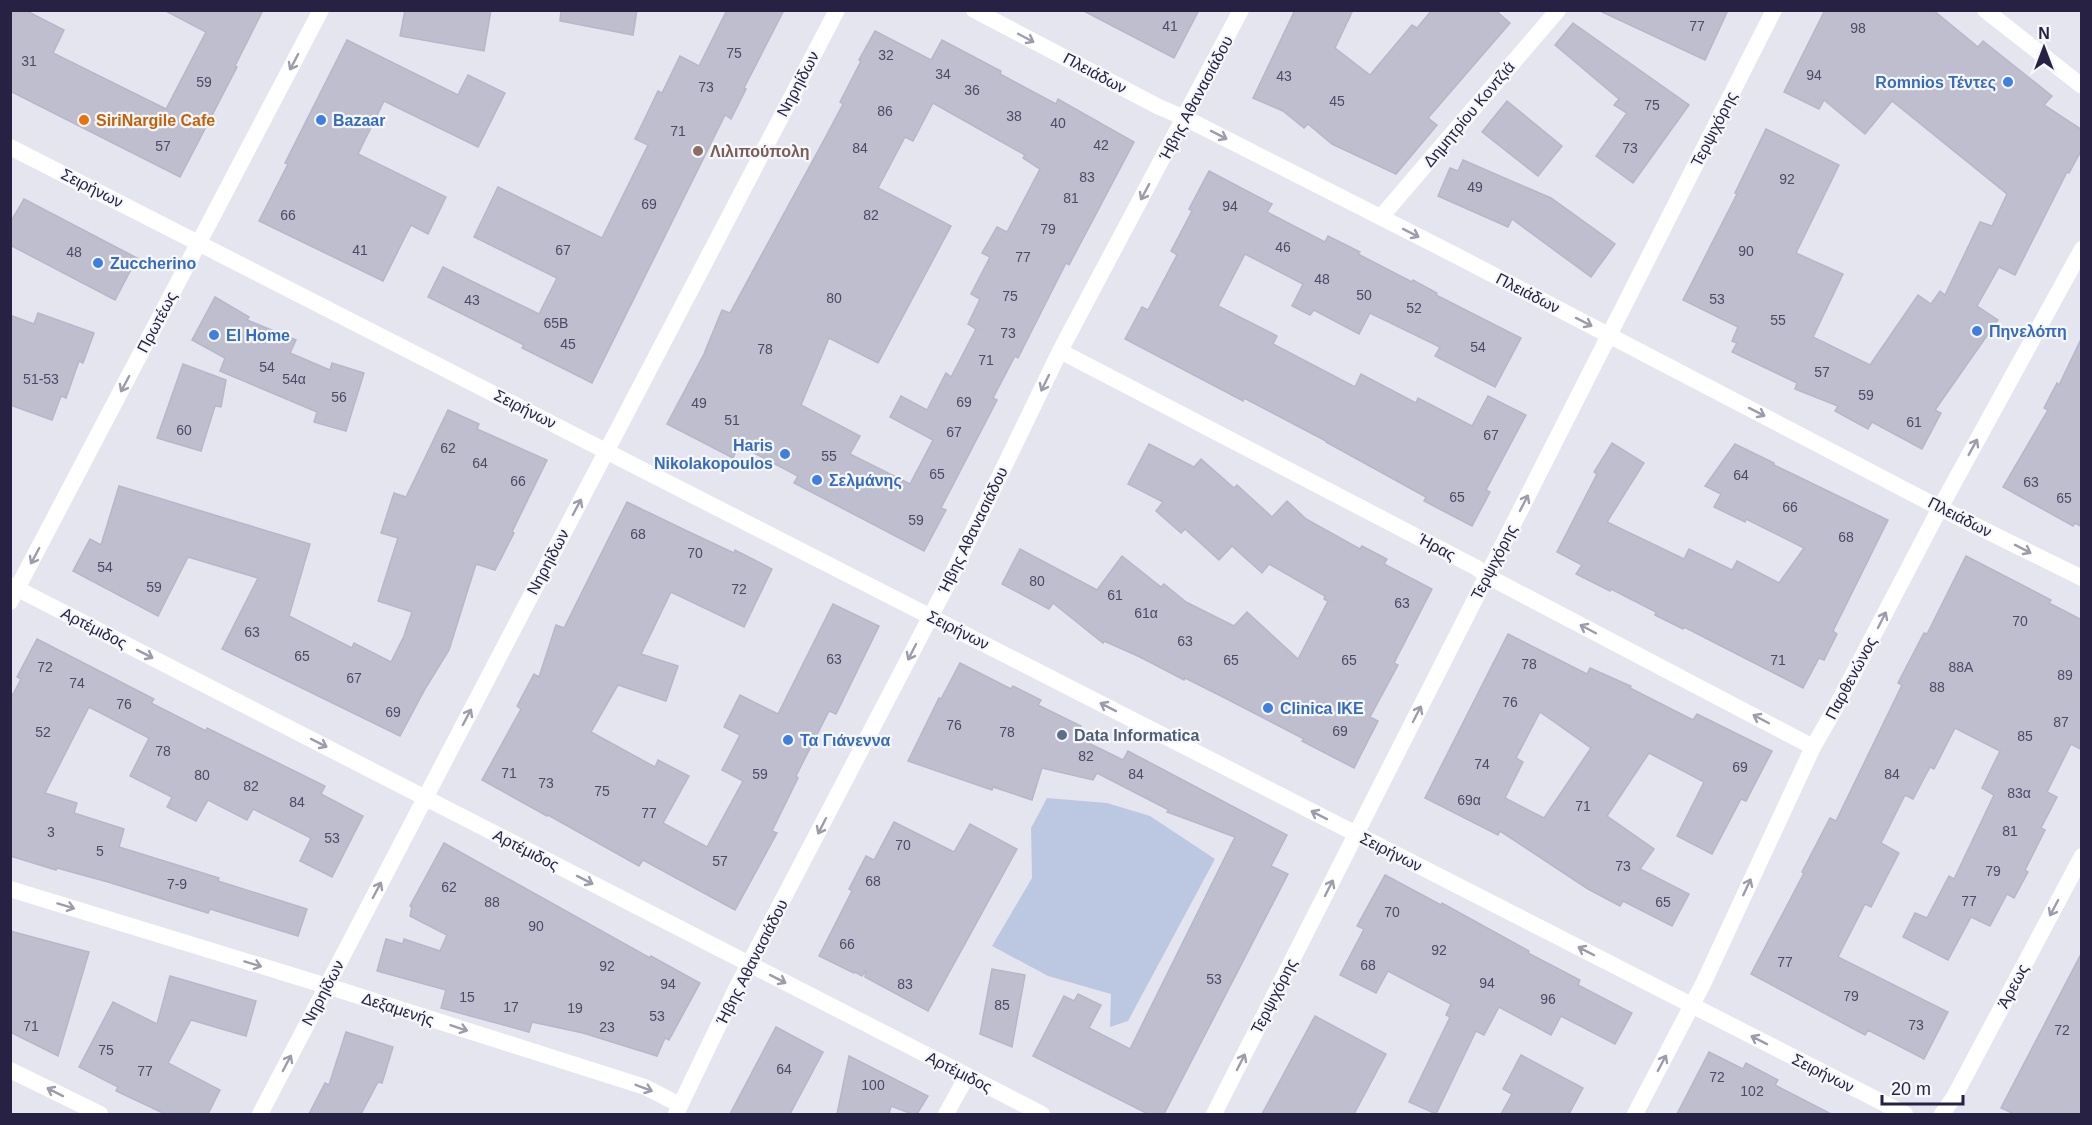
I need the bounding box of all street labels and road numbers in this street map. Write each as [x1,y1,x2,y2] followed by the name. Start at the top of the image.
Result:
[1156,33,1236,164] street label: Ήβης Αθανασιάδου
[774,48,822,120] street label: Νηρηίδων
[1061,49,1129,97] street label: Πλειάδων
[1420,58,1519,171] street label: Δημητρίου Κοντζιά
[1688,88,1740,169] street label: Τερψιχόρης
[58,165,126,211] street label: Σειρήνων
[1493,270,1563,316] street label: Πλειάδων
[134,288,180,355] street label: Πρωτέως
[491,386,559,432] street label: Σειρήνων
[935,464,1011,597] street label: Ήβης Αθανασιάδου
[1925,494,1995,540] street label: Πλειάδων
[1468,521,1520,602] street label: Τερψιχόρης
[524,526,572,598] street label: Νηρηίδων
[1415,530,1459,564] street label: Ήρας
[58,604,130,652] street label: Αρτέμιδος
[924,607,992,653] street label: Σειρήνων
[1822,634,1880,722] street label: Παρθενώνος
[490,826,562,874] street label: Αρτέμιδος
[1357,829,1425,875] street label: Σειρήνων
[713,897,791,1028] street label: Ήβης Αθανασιάδου
[1248,955,1300,1036] street label: Τερψιχόρης
[299,957,347,1029] street label: Νηρηίδων
[1994,961,2032,1011] street label: Άρεως
[360,989,436,1030] street label: Δεξαμενής
[923,1048,995,1096] street label: Αρτέμιδος
[1789,1050,1857,1096] street label: Σειρήνων

